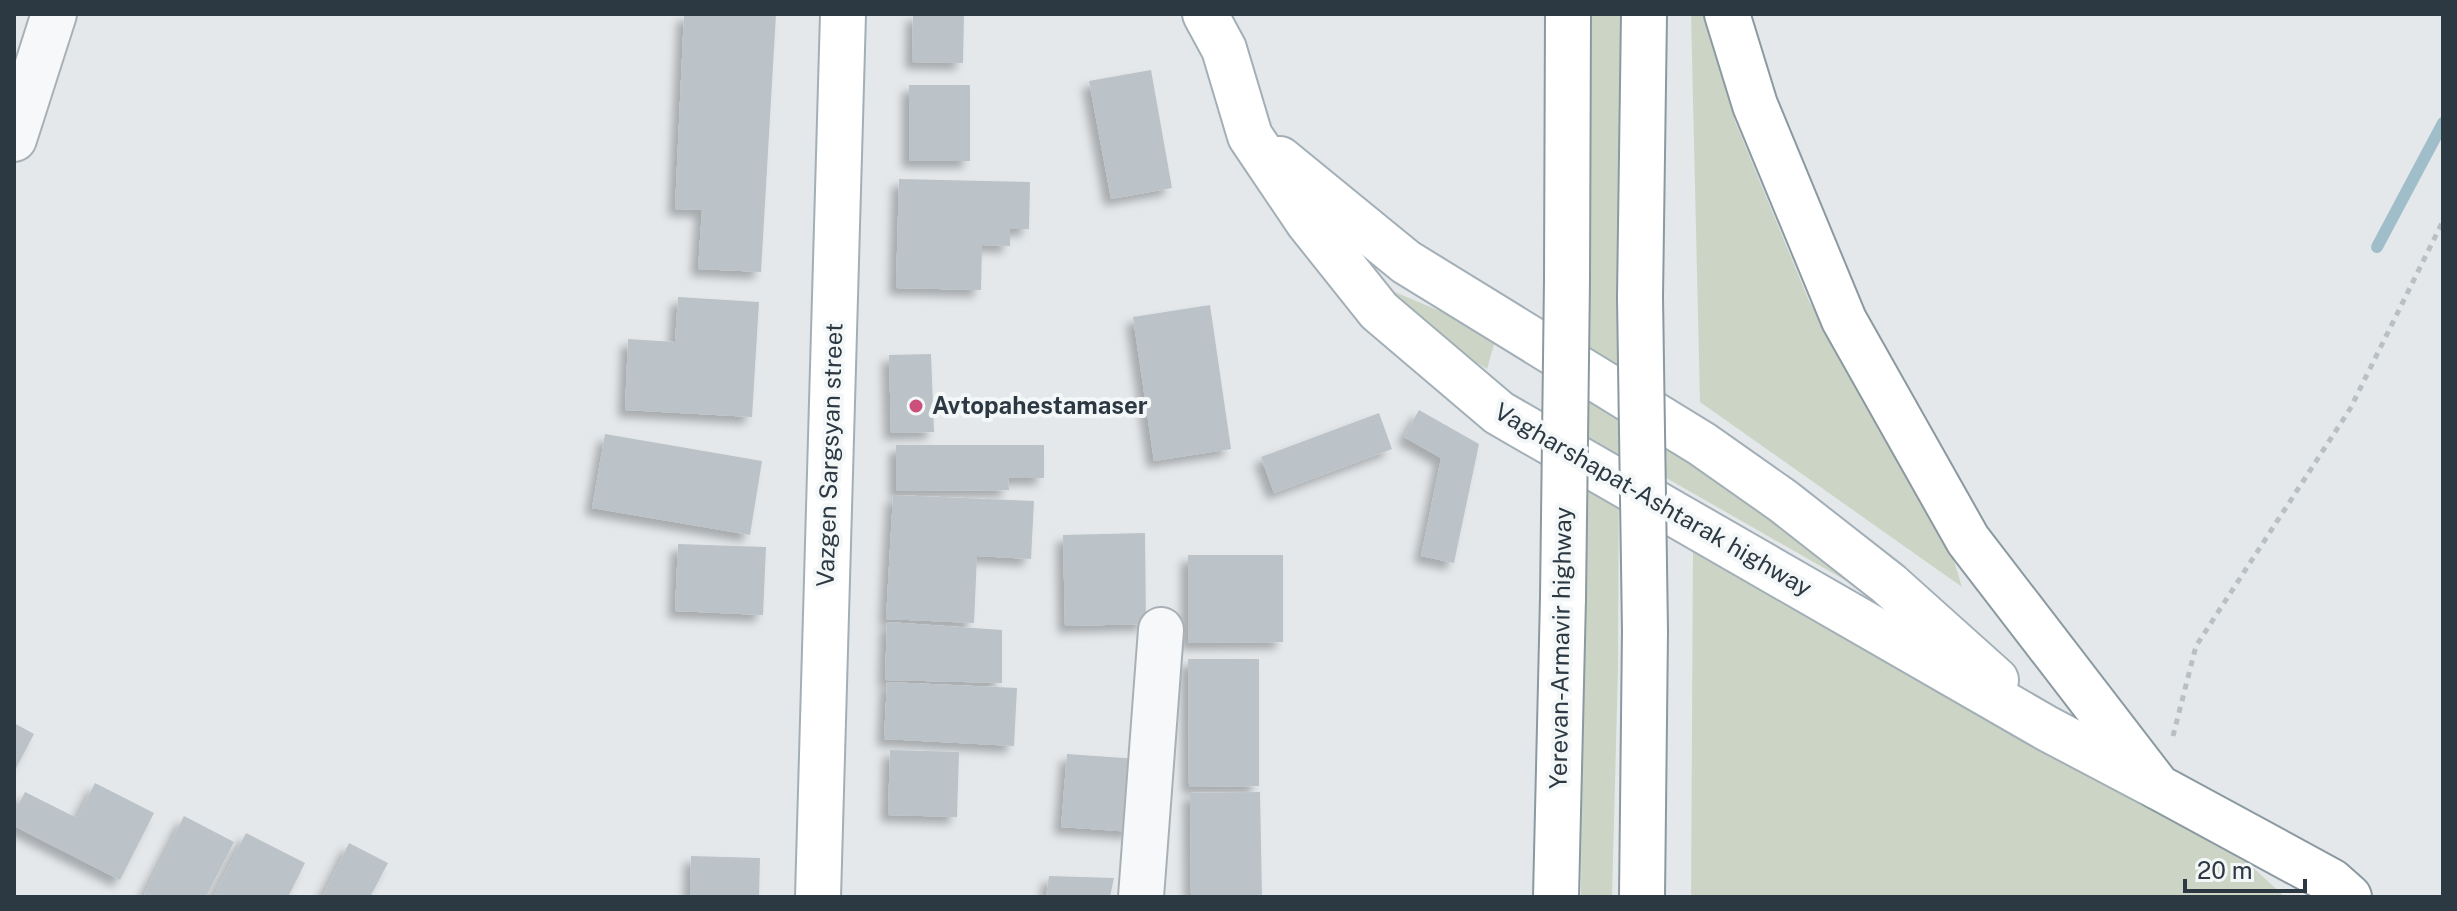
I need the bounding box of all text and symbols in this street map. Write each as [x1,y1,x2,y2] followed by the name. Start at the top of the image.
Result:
[810,322,848,588] street label: Vazgen Sargsyan street
[932,391,1148,419] place label: Avtopahestamaser
[907,397,925,415] marker: Avtopahestamaser
[1490,397,1817,602] street label: Vagharshapat-Ashtarak highway
[1544,506,1576,789] street label: Yerevan-Armavir highway
[2185,843,2305,893] scale bar
[2197,856,2253,884] text: 20 m

